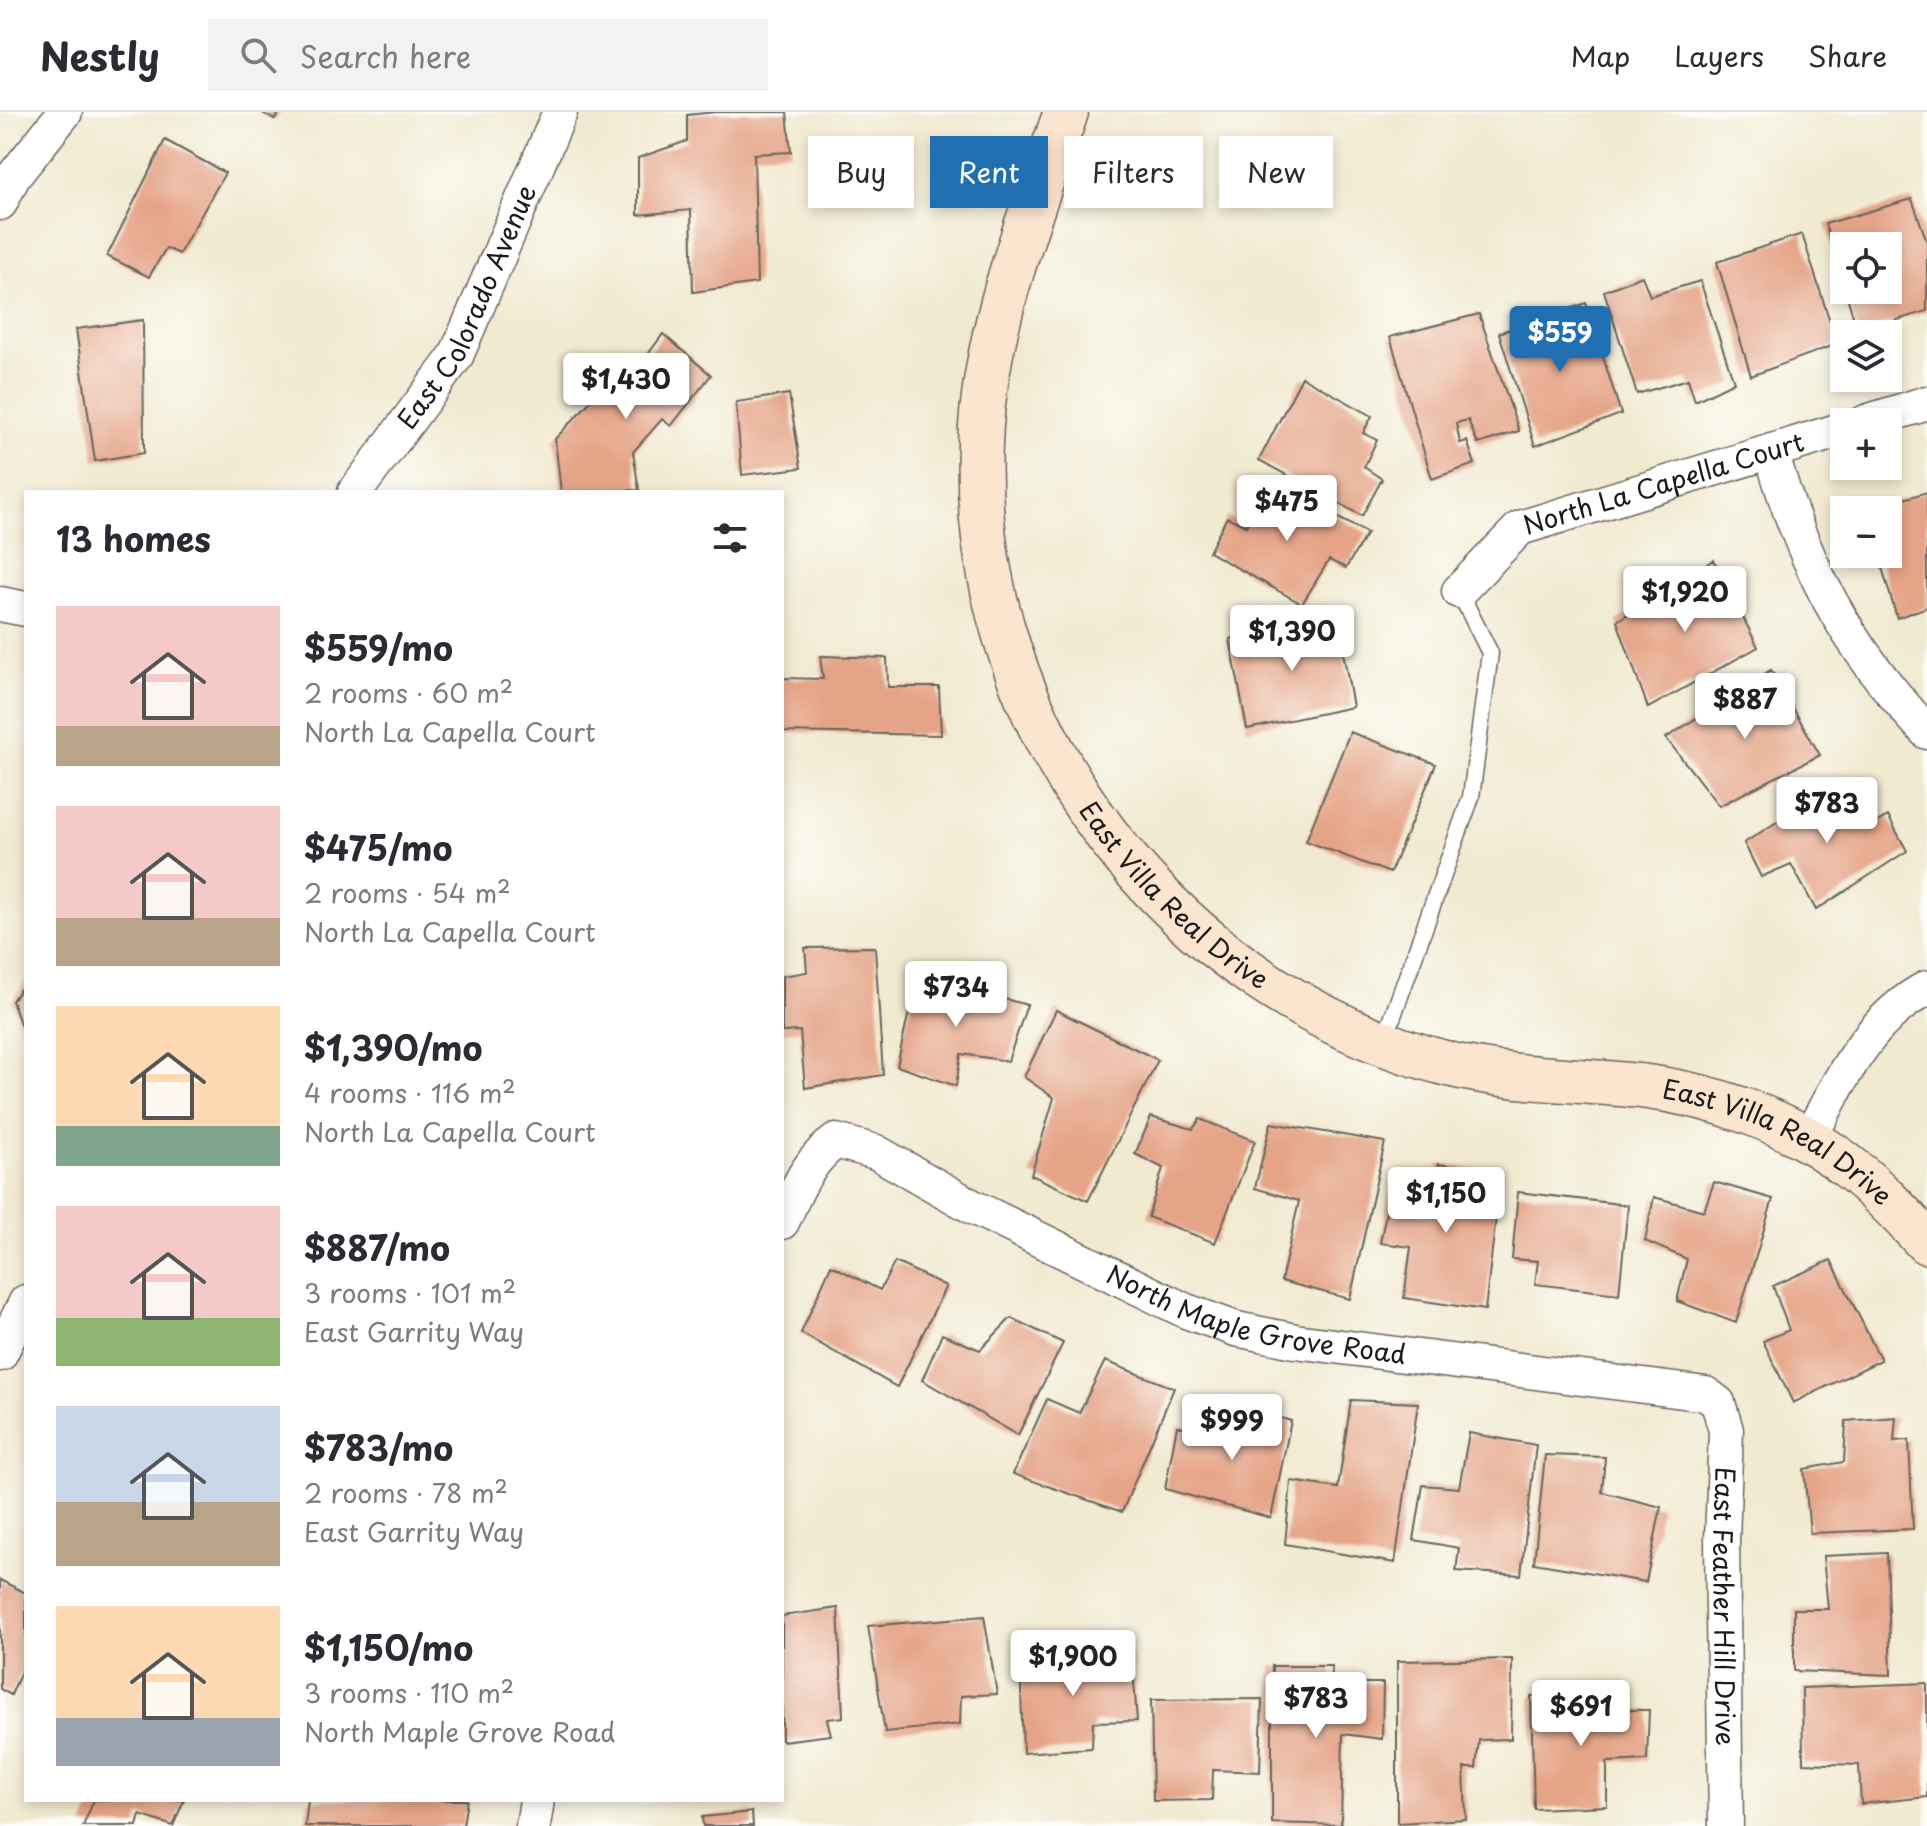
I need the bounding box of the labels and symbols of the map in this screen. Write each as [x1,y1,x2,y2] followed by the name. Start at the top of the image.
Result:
[387,178,545,437] street label: East Colorado Avenue
[1513,306,1607,374] pin: $559
[561,353,691,421] pin: $1,430
[1518,421,1809,544] street label: North La Capella Court
[1240,475,1334,543] pin: $475
[1620,566,1750,634] pin: $1,920
[1227,605,1357,673] pin: $1,390
[1698,673,1792,741] pin: $887
[1780,777,1874,845] pin: $783
[1071,793,1277,998] street label: East Villa Real Drive
[909,961,1003,1029] pin: $734
[1660,1069,1902,1214] street label: East Villa Real Drive
[1381,1167,1511,1235] pin: $1,150
[1100,1254,1409,1373] street label: North Maple Grove Road
[1185,1394,1279,1462] pin: $999
[1704,1466,1746,1746] street label: East Feather Hill Drive
[1008,1630,1138,1698] pin: $1,900
[1269,1672,1363,1740] pin: $783
[1534,1680,1628,1748] pin: $691

